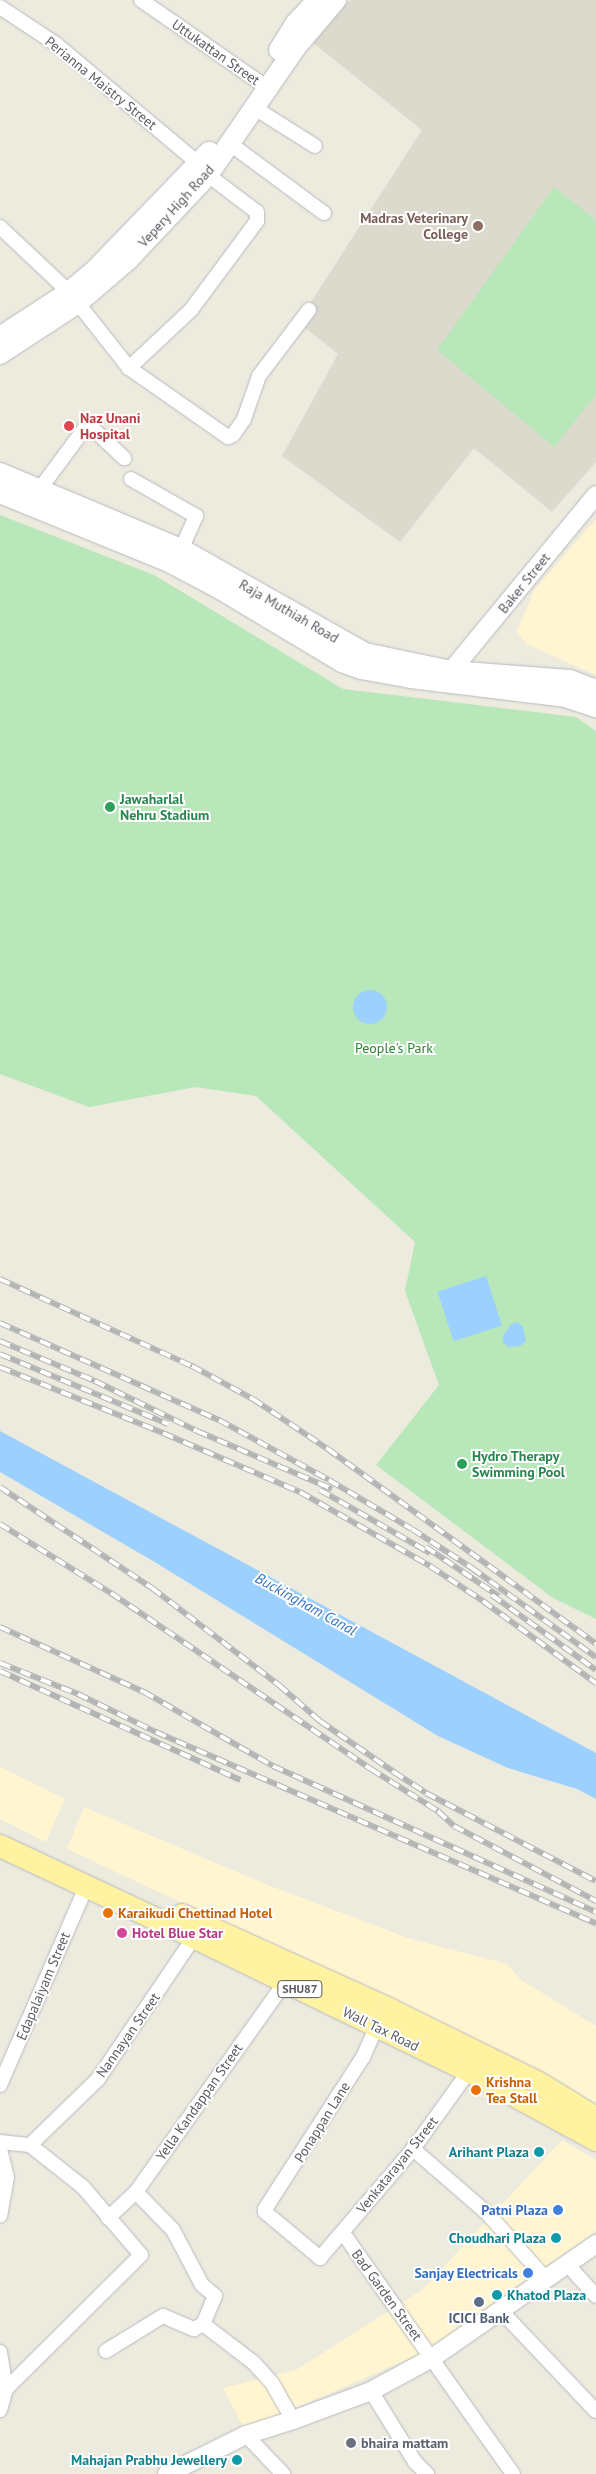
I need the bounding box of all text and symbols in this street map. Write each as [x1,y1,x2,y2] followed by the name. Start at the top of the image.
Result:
[169,15,263,89] street label: Uttukattan Street
[42,33,160,133] street label: Perianna Maistry Street
[134,161,218,251] street label: Vepery High Road
[360,210,468,242] place label: Madras Veterinary College
[472,220,484,232] marker: Madras Veterinary College
[80,410,141,442] place label: Naz Unani Hospital
[62,419,76,433] marker: Naz Unani Hospital
[494,549,554,617] street label: Baker Street
[236,576,342,646] street label: Raja Muthiah Road
[120,791,209,824] place label: Jawaharlal Nehru Stadium
[104,801,116,813] marker: Jawaharlal Nehru Stadium
[355,1040,433,1056] park label: People's Park
[472,1448,565,1480] place label: Hydro Therapy Swimming Pool
[456,1458,468,1470] marker: Hydro Therapy Swimming Pool
[252,1569,360,1639] water label: Buckingham Canal
[118,1905,273,1921] place label: Karaikudi Chettinad Hotel
[102,1907,114,1919] marker: Karaikudi Chettinad Hotel
[132,1925,223,1941] place label: Hotel Blue Star
[116,1927,128,1939] marker: Hotel Blue Star
[13,1930,73,2042] street label: Edapalaiyam Street
[276,1980,324,1998] road number: SHU87
[93,1990,163,2080] street label: Nannayan Street
[340,2003,422,2055] street label: Wall Tax Road
[152,2040,246,2164] street label: Yella Kandappan Street
[486,2074,537,2106] place label: Krishna Tea Stall
[291,2079,353,2165] street label: Ponappan Lane
[470,2084,482,2096] marker: Krishna Tea Stall
[353,2113,441,2217] street label: Venkatarayan Street
[449,2144,529,2160] place label: Arihant Plaza
[533,2146,545,2158] marker: Arihant Plaza
[481,2202,548,2218] place label: Patni Plaza
[552,2204,564,2216] marker: Patni Plaza
[449,2230,546,2246] place label: Choudhari Plaza
[550,2232,562,2244] marker: Choudhari Plaza
[348,2246,426,2344] street label: Bad Garden Street
[414,2265,518,2281] place label: Sanjay Electricals
[522,2267,534,2279] marker: Sanjay Electricals
[507,2287,586,2303] place label: Khatod Plaza
[491,2289,503,2301] marker: Khatod Plaza
[473,2296,485,2308] marker: ICICI Bank
[449,2310,509,2326] place label: ICICI Bank
[361,2435,448,2451] place label: bhaira mattam
[345,2437,357,2449] marker: bhaira mattam
[71,2452,227,2468] place label: Mahajan Prabhu Jewellery
[231,2454,243,2466] marker: Mahajan Prabhu Jewellery

